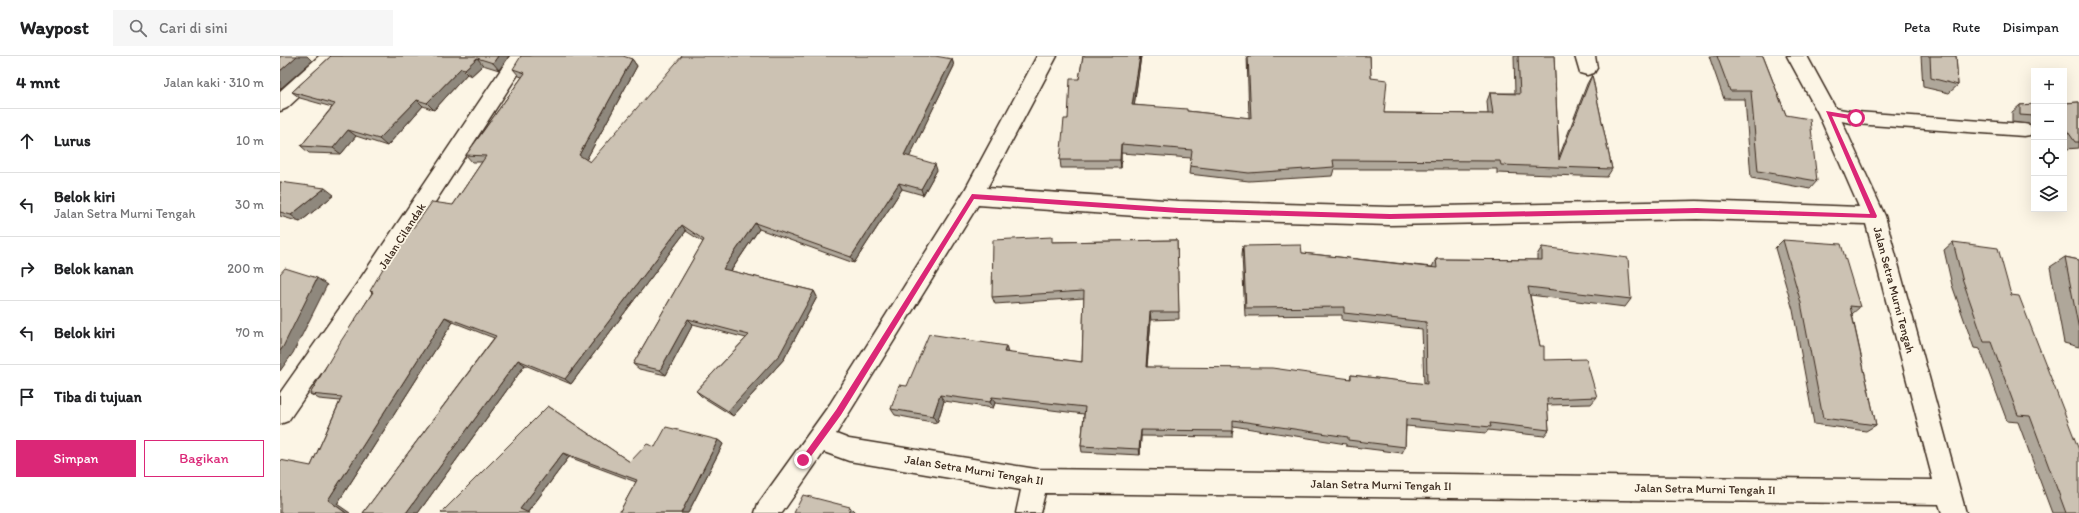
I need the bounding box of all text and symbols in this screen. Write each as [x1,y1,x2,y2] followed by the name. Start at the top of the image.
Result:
[113,10,393,46] search box
[20,16,89,39] text: Waypost
[127,17,149,39] icon: search
[159,19,228,37] text: Cari di sini
[1904,19,1930,36] text: Peta
[1952,19,1980,36] text: Rute
[2002,19,2059,36] text: Disimpan
[2031,68,2067,212] map controls
[2031,68,2067,104] button: +
[16,72,60,92] text: 4 mnt
[164,75,264,90] text: Jalan kaki · 310 m
[2031,104,2067,140] button: −
[1847,109,1865,127] route start
[16,130,38,152] icon: ahead
[54,132,91,150] text: Lurus
[236,133,264,148] text: 10 m
[2031,140,2067,176] button: locate
[2031,176,2067,212] button: layers
[54,188,115,206] text: Belok kiri
[16,194,38,216] icon: left
[235,197,264,212] text: 30 m
[375,200,429,272] street label: Jalan Cilandak
[54,206,195,221] text: Jalan Setra Murni Tengah
[1870,225,1918,355] street label: Jalan Setra Murni Tengah
[16,258,38,280] icon: right
[54,260,134,278] text: Belok kanan
[227,261,264,276] text: 200 m
[16,322,38,344] icon: left
[54,324,115,342] text: Belok kiri
[236,325,264,340] text: 70 m
[16,386,38,408] icon: arrive
[54,388,142,406] text: Tiba di tujuan
[16,440,136,477] button: Simpan
[144,440,264,477] button: Bagikan
[794,451,812,469] route end
[903,452,1045,488] street label: Jalan Setra Murni Tengah II
[1311,477,1451,493] street label: Jalan Setra Murni Tengah II
[1635,481,1775,497] street label: Jalan Setra Murni Tengah II

